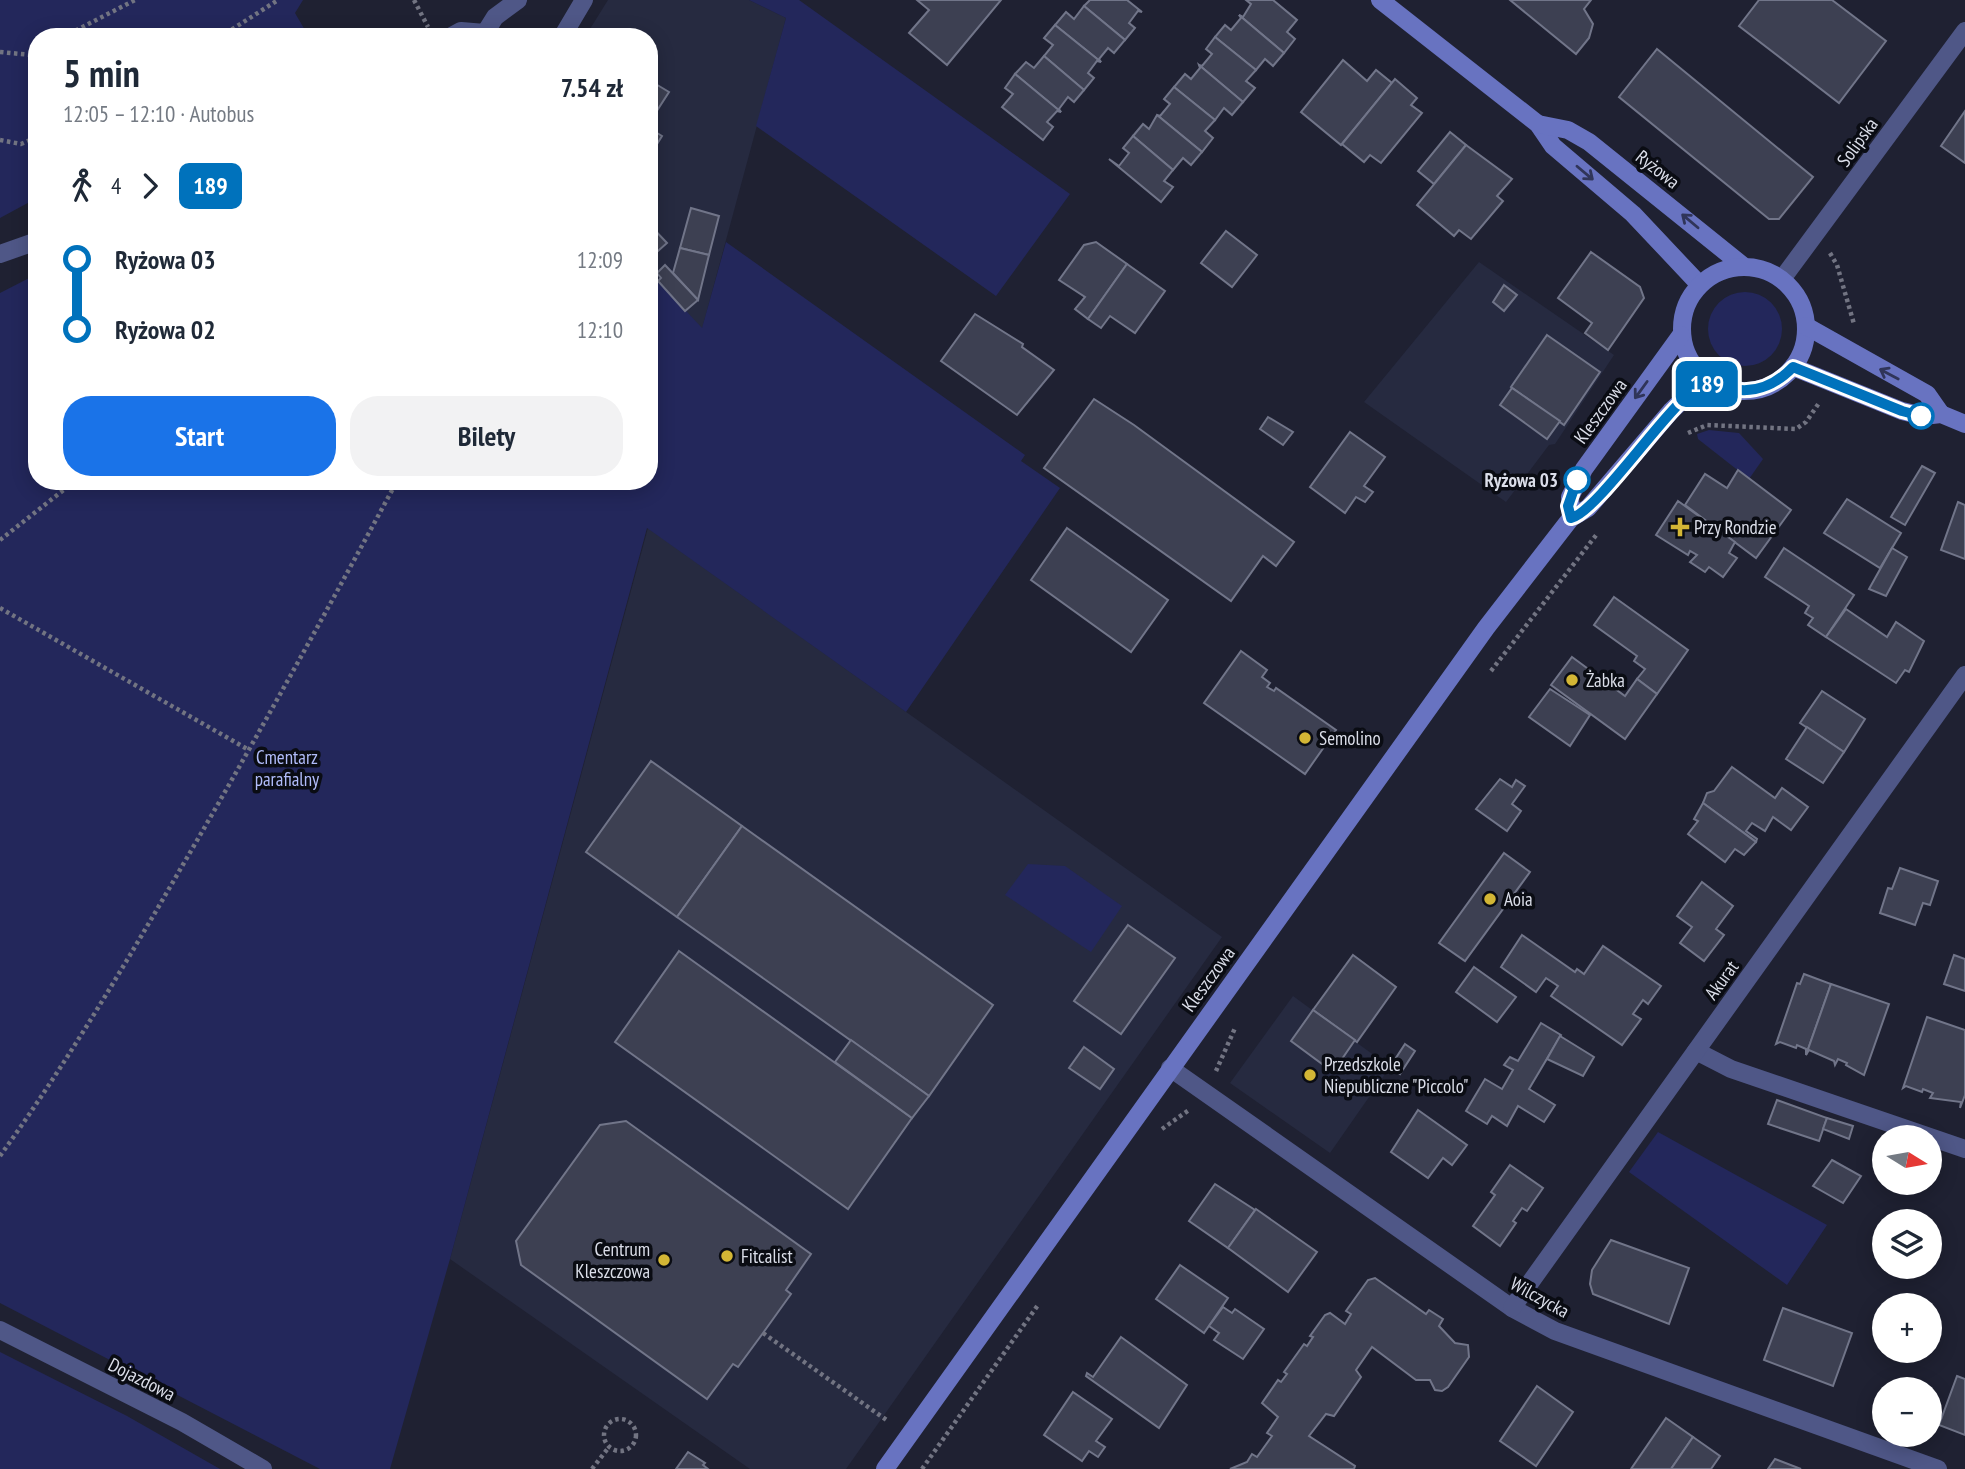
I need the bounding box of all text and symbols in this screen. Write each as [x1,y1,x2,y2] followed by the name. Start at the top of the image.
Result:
[63,48,140,97] text: 5 min
[561,71,623,104] text: 7.54 zł
[63,99,254,128] text: 12:05 – 12:10 · Autobus
[1831,113,1883,171] street label: Solipska
[1631,144,1685,194] street label: Ryżowa
[1575,165,1593,181] one-way arrow
[63,167,101,205] icon: walk
[131,167,169,205] icon: forward
[193,170,228,201] text: 189
[111,171,121,200] text: 4
[1682,213,1700,229] one-way arrow
[115,243,216,276] text: Ryżowa 03
[577,245,623,274] text: 12:09
[115,313,216,346] text: Ryżowa 02
[577,315,623,344] text: 12:10
[1667,361,1747,407] line badge: 189
[1879,367,1900,380] one-way arrow
[1690,368,1724,399] text: 189
[1568,374,1632,448] street label: Kleszczowa
[1634,380,1648,399] one-way arrow
[63,396,336,476] button: Start
[350,396,623,476] button: Bilety
[1908,403,1934,429] unlabelled marker
[1564,467,1590,493] marker: Ryżowa 03
[1484,468,1558,492] place label: Ryżowa 03
[1694,515,1777,539] place label: Przy Rondzie
[1672,519,1688,535] marker: Przy Rondzie
[1586,668,1625,692] place label: Żabka
[1564,672,1580,688] marker: Żabka
[1319,726,1381,750] place label: Semolino
[1297,730,1313,746] marker: Semolino
[255,745,320,791] park label: Cmentarz parafialny
[1504,887,1533,911] place label: Aoia
[1482,891,1498,907] marker: Aoia
[1176,942,1240,1016] street label: Kleszczowa
[1699,955,1744,1004] street label: Akurat
[1324,1052,1468,1098] place label: Przedszkole Niepubliczne "Piccolo"
[1302,1067,1318,1083] marker: Przedszkole Niepubliczne "Piccolo"
[1872,1125,1942,1195] north arrow
[1872,1125,1942,1447] map controls
[1872,1209,1942,1279] button: layers
[575,1237,650,1283] place label: Centrum Kleszczowa
[741,1244,793,1268] place label: Fitcalist
[719,1248,735,1264] marker: Fitcalist
[656,1252,672,1268] marker: Centrum Kleszczowa
[1506,1271,1574,1323] street label: Wilczycka
[1872,1293,1942,1363] button: +
[105,1352,179,1406] street label: Dojazdowa
[1872,1377,1942,1447] button: −

